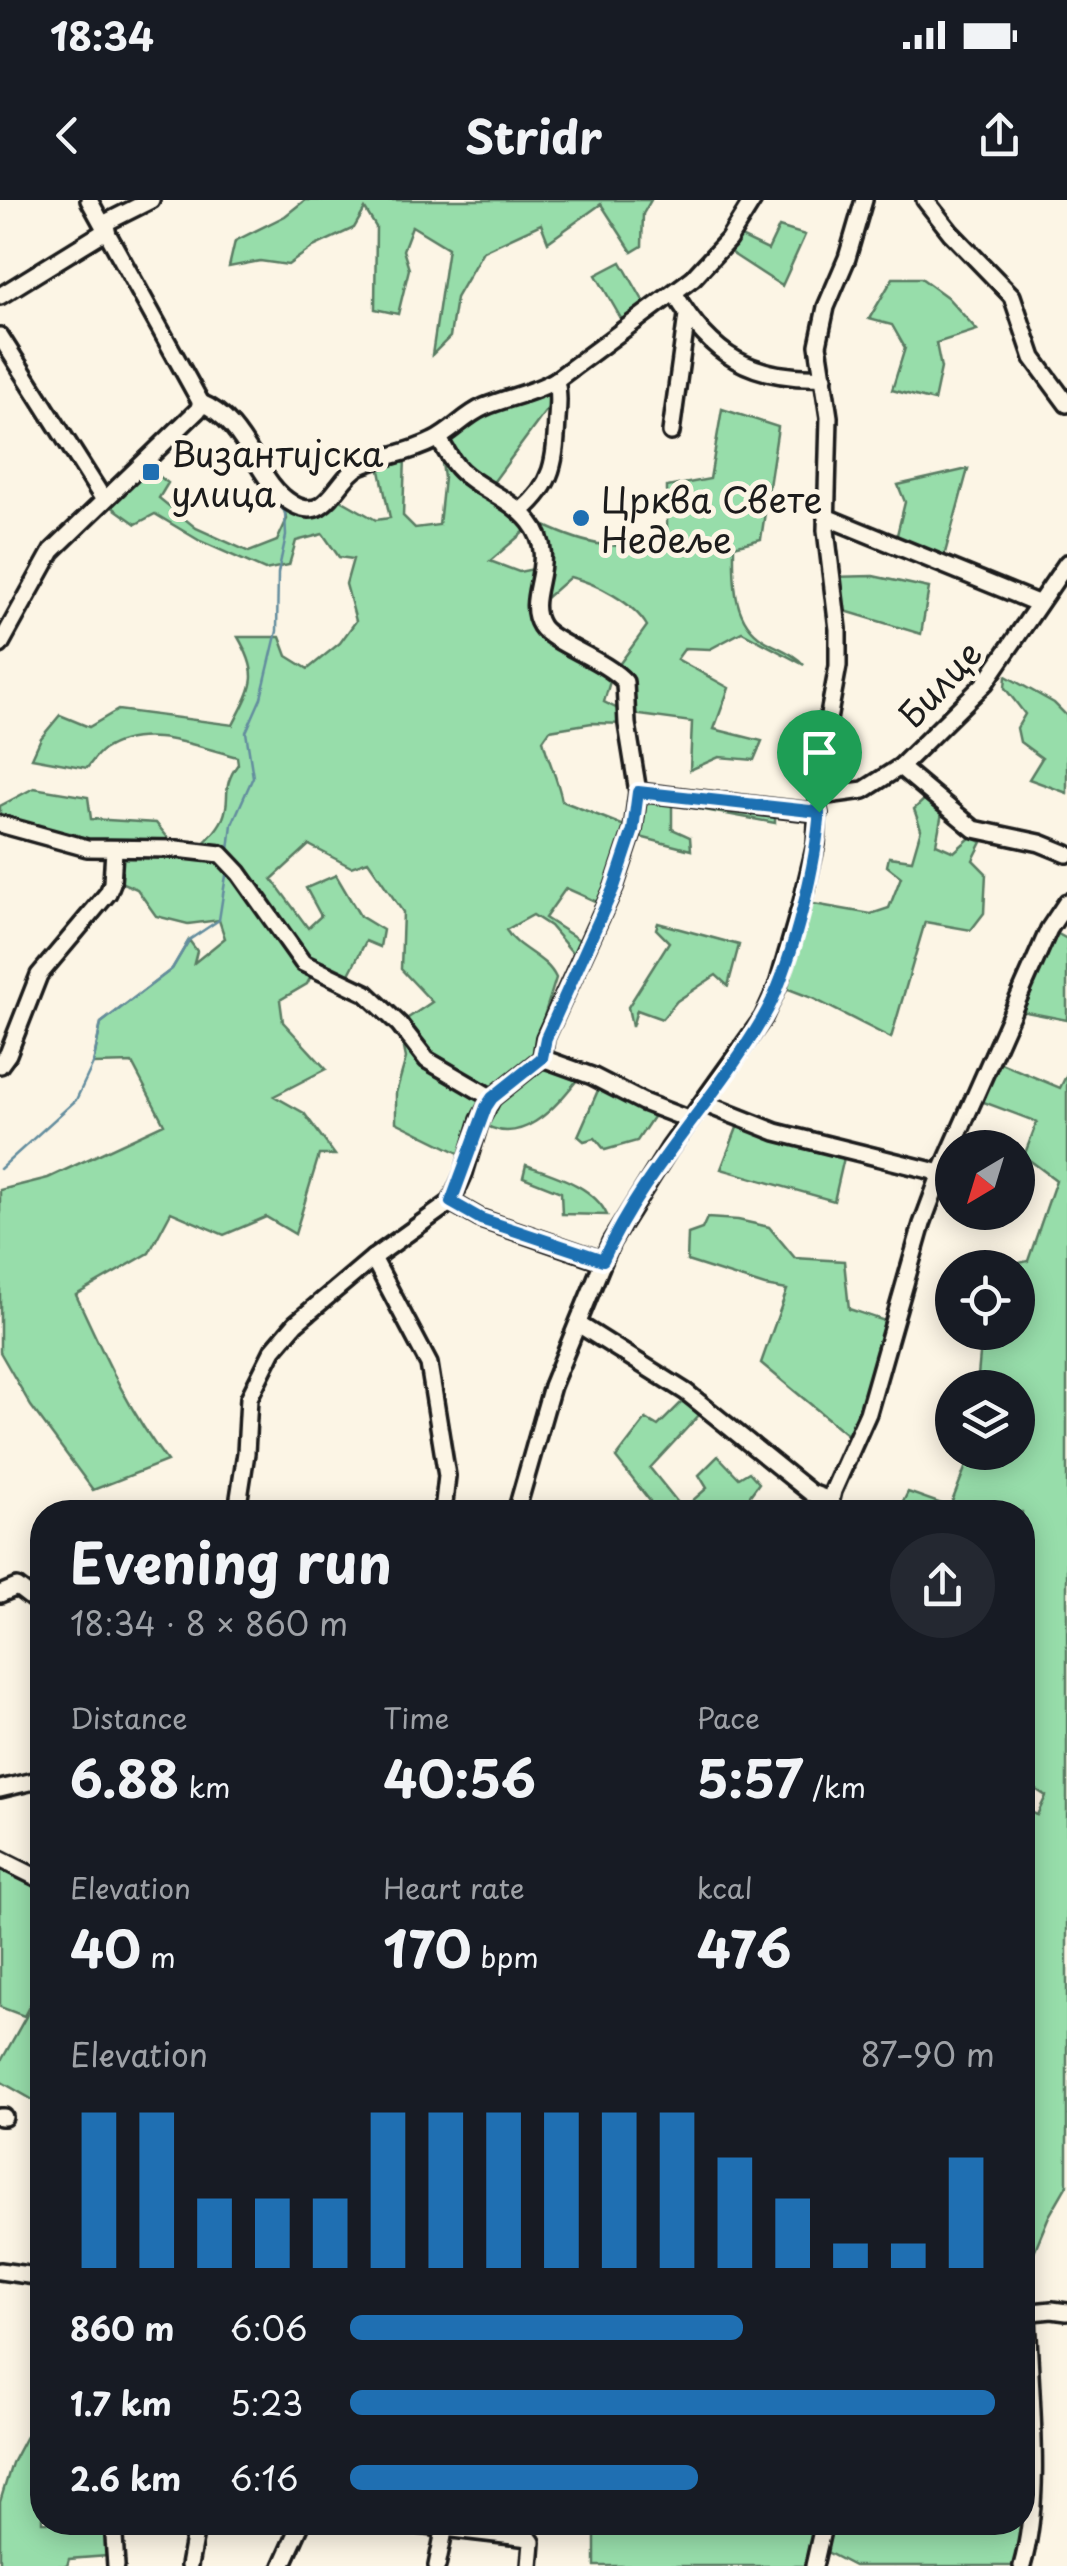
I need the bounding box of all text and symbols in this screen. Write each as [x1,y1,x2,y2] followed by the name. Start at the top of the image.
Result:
[50,7,154,64] text: 18:34
[465,101,602,169] text: Stridr
[40,108,95,163] icon: back
[972,108,1027,163] icon: share
[171,426,384,519] place label: Византијска улица
[140,461,162,483] marker: Византијска улица
[601,472,823,565] place label: Црква Свете Недеље
[570,507,592,529] marker: Црква Свете Недеље
[885,628,993,738] street label: Билце
[777,710,862,813] pin
[792,725,847,780] icon: arrive
[935,1130,1035,1230] north arrow
[935,1130,1035,1470] map controls
[935,1250,1035,1350] button: locate
[935,1370,1035,1470] button: layers
[70,1520,392,1603] text: Evening run
[890,1533,995,1638] button: share
[70,1599,348,1647] text: 18:34 · 8 × 860 m
[70,1696,188,1739] text: Distance
[383,1696,450,1739] text: Time
[697,1696,760,1739] text: Pace
[70,1739,179,1815] text: 6.88
[383,1739,536,1815] text: 40:56
[697,1739,803,1815] text: 5:57
[179,1765,231,1808] text: km
[803,1765,866,1808] text: /km
[70,1866,191,1909] text: Elevation
[383,1866,525,1909] text: Heart rate
[697,1866,753,1909] text: kcal
[70,1909,141,1985] text: 40
[383,1909,472,1985] text: 170
[697,1909,792,1985] text: 476
[141,1935,176,1978] text: m
[472,1935,539,1978] text: bpm
[70,2030,208,2078] text: Elevation
[861,2030,995,2078] text: 87–90 m
[70,2304,174,2352] text: 860 m
[230,2304,307,2352] text: 6:06
[70,2379,172,2427] text: 1.7 km
[230,2379,303,2427] text: 5:23
[70,2454,181,2502] text: 2.6 km
[230,2454,298,2502] text: 6:16

